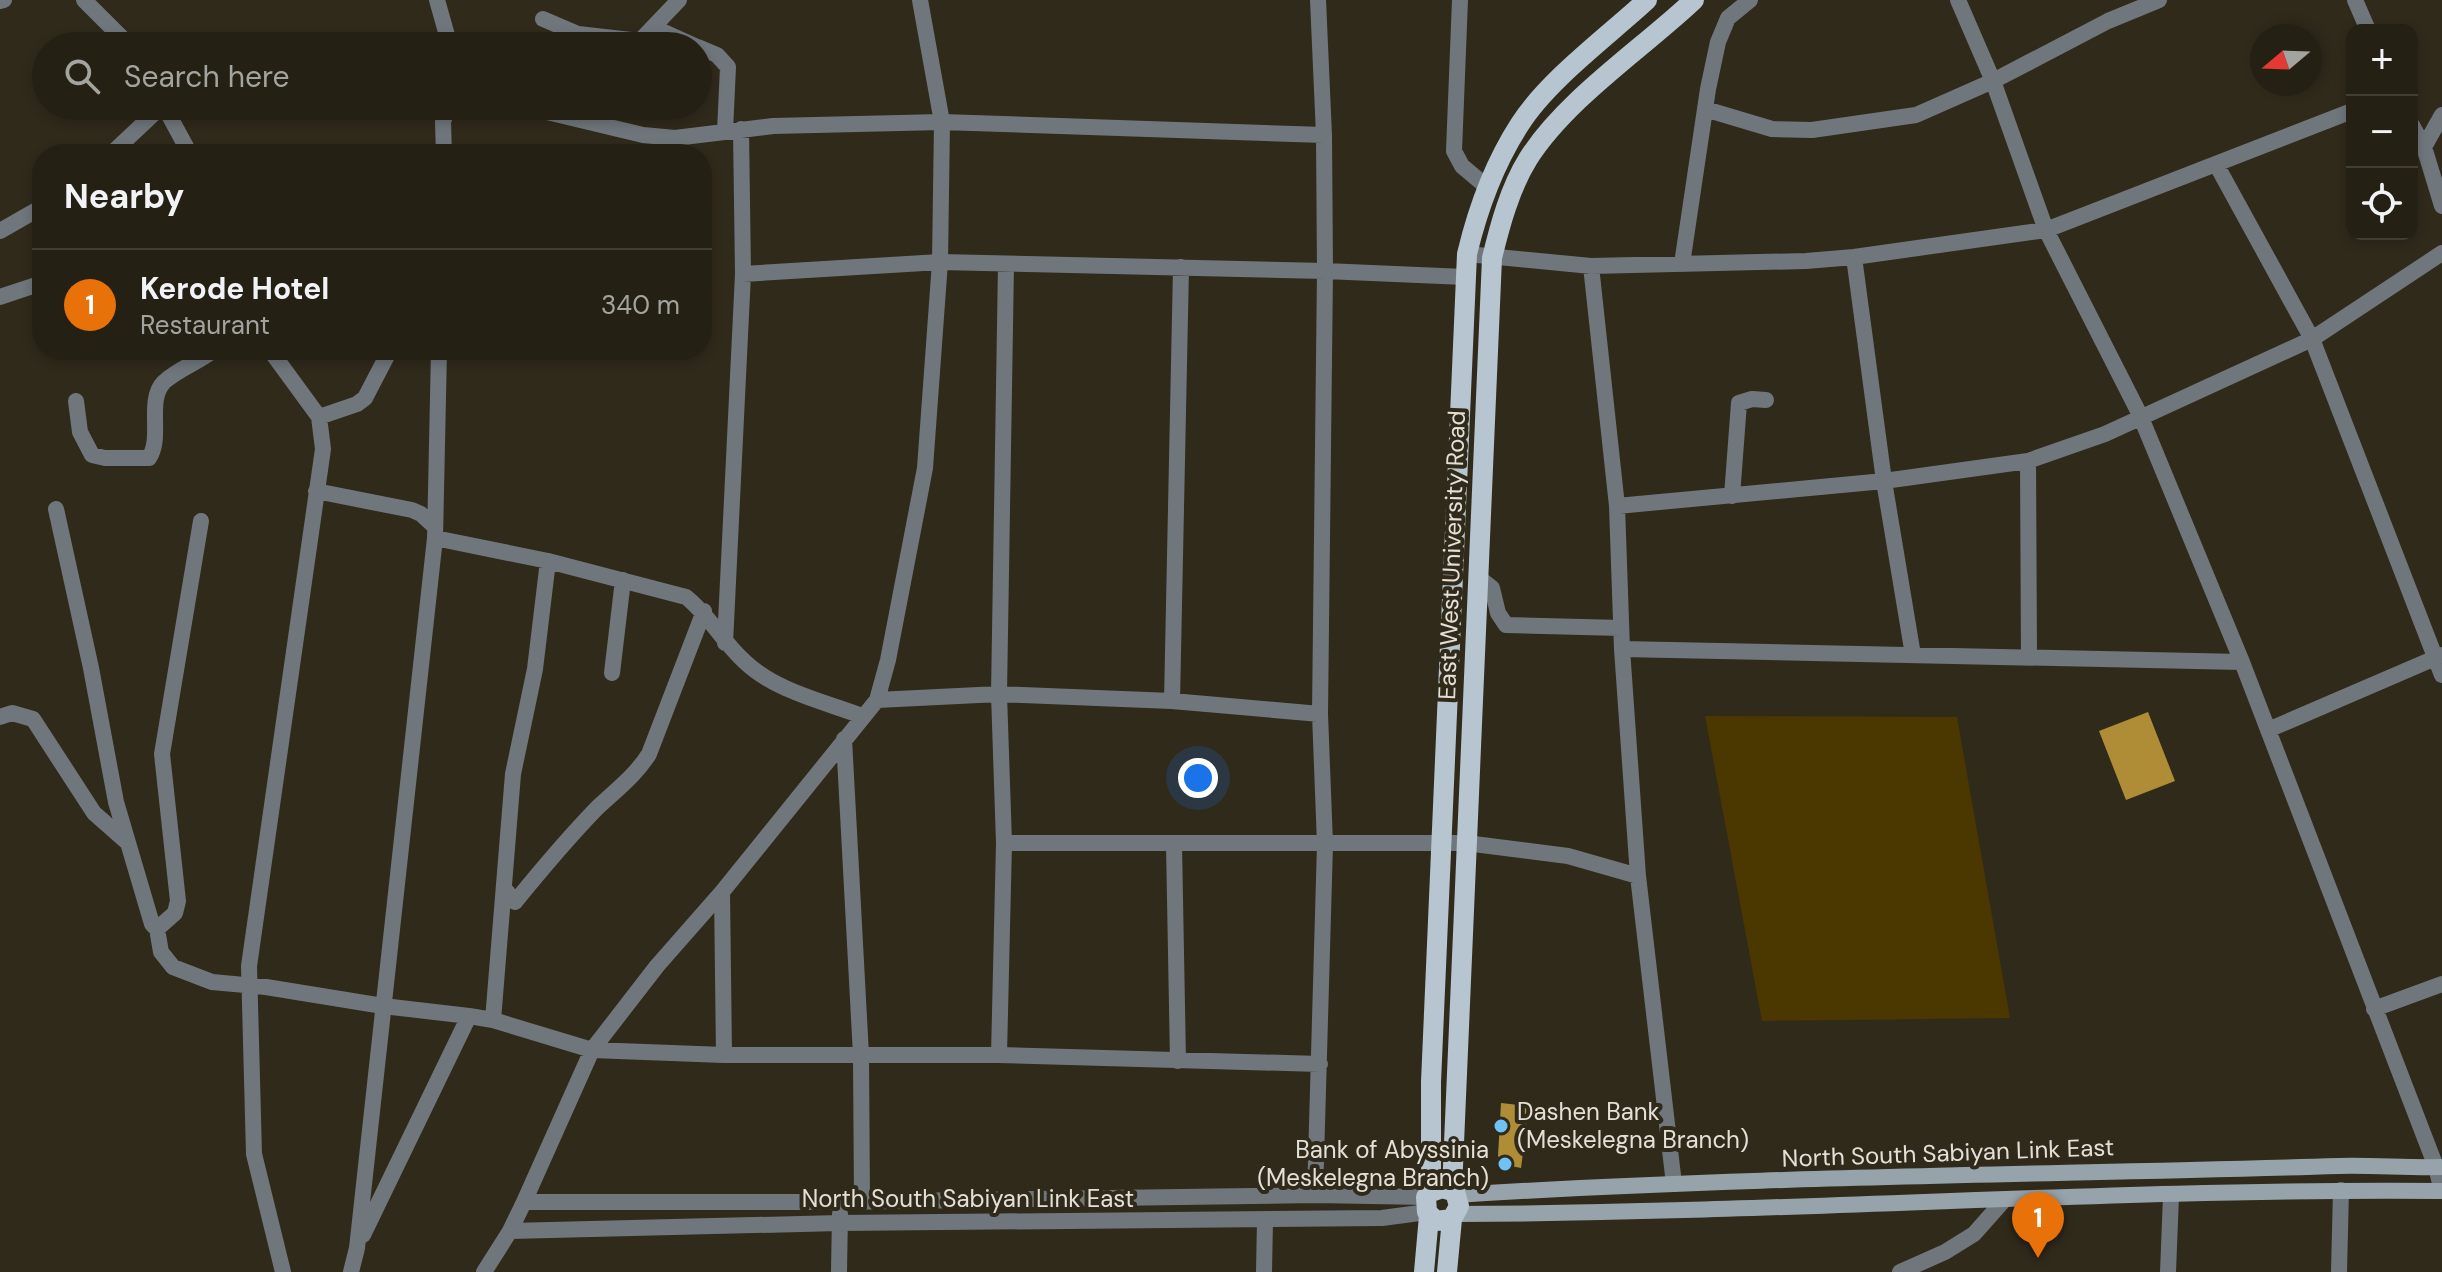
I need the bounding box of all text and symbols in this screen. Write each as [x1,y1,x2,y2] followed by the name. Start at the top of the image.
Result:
[2250,24,2322,96] north arrow
[2346,24,2418,240] map controls
[2346,24,2418,96] button: +
[32,32,712,120] search box
[60,54,104,98] icon: search
[124,57,290,96] text: Search here
[2346,96,2418,168] button: −
[2346,168,2418,240] button: locate
[64,174,184,219] text: Nearby
[140,269,329,308] text: Kerode Hotel
[85,288,95,322] text: 1
[601,288,680,322] text: 340 m
[140,308,270,342] text: Restaurant
[1431,410,1472,700] street label: East West University Road
[1178,758,1218,798] your location
[1517,1096,1749,1155] place label: Dashen Bank (Meskelegna Branch)
[1492,1117,1510,1135] marker: Dashen Bank (Meskelegna Branch)
[1781,1131,2115,1174] street label: North South Sabiyan Link East
[1257,1134,1489,1193] place label: Bank of Abyssinia (Meskelegna Branch)
[1496,1155,1514,1173] marker: Bank of Abyssinia (Meskelegna Branch)
[802,1183,1134,1214] street label: North South Sabiyan Link East
[2012,1192,2064,1258] pin: 1

